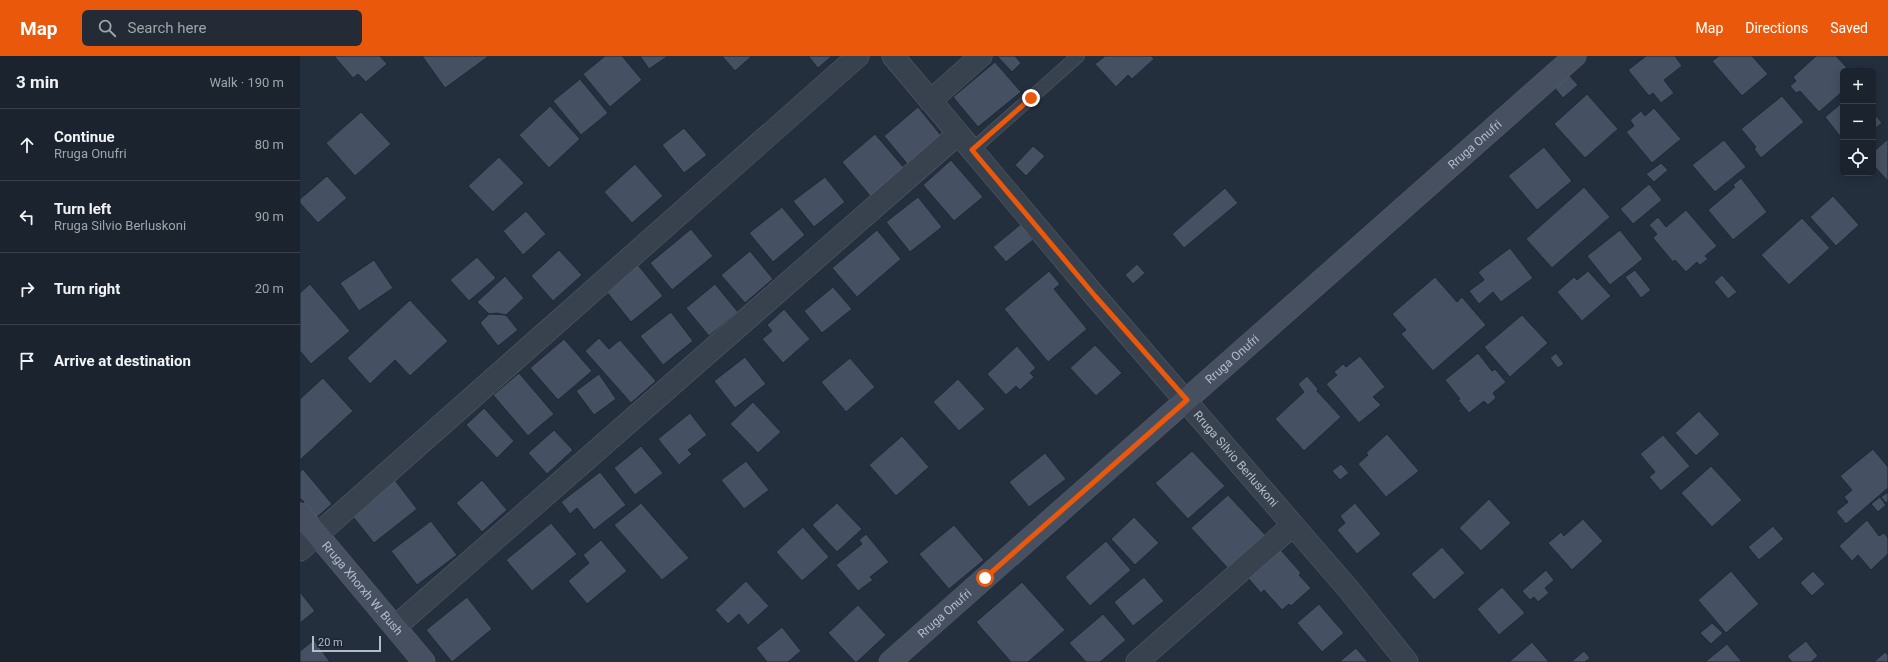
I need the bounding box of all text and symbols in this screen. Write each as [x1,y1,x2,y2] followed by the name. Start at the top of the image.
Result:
[82,10,362,46] search box
[20,17,58,40] text: Map
[96,17,118,39] icon: search
[128,19,206,37] text: Search here
[1696,20,1723,36] text: Map
[1745,20,1808,36] text: Directions
[1830,20,1868,36] text: Saved
[1840,68,1876,176] map controls
[1840,68,1876,104] button: +
[16,72,59,92] text: 3 min
[209,75,284,90] text: Walk · 190 m
[1022,89,1040,107] route end
[1840,104,1876,140] button: −
[1445,117,1505,172] street label: Rruga Onufri
[54,128,115,146] text: Continue
[16,134,38,156] icon: ahead
[255,137,284,152] text: 80 m
[1840,140,1876,176] button: locate
[54,146,127,161] text: Rruga Onufri
[54,200,111,218] text: Turn left
[16,206,38,228] icon: left
[255,209,284,224] text: 90 m
[54,218,186,233] text: Rruga Silvio Berluskoni
[16,278,38,300] icon: right
[54,280,120,298] text: Turn right
[255,281,284,296] text: 20 m
[1203,332,1262,387] street label: Rruga Onufri
[16,350,38,372] icon: arrive
[54,352,191,370] text: Arrive at destination
[1191,408,1281,510] street label: Rruga Silvio Berluskoni
[319,539,406,638] street label: Rruga Xhorxh W. Bush
[976,569,994,587] route start
[915,586,974,641] street label: Rruga Onufri
[312,634,381,653] scale bar
[318,636,343,649] text: 20 m

